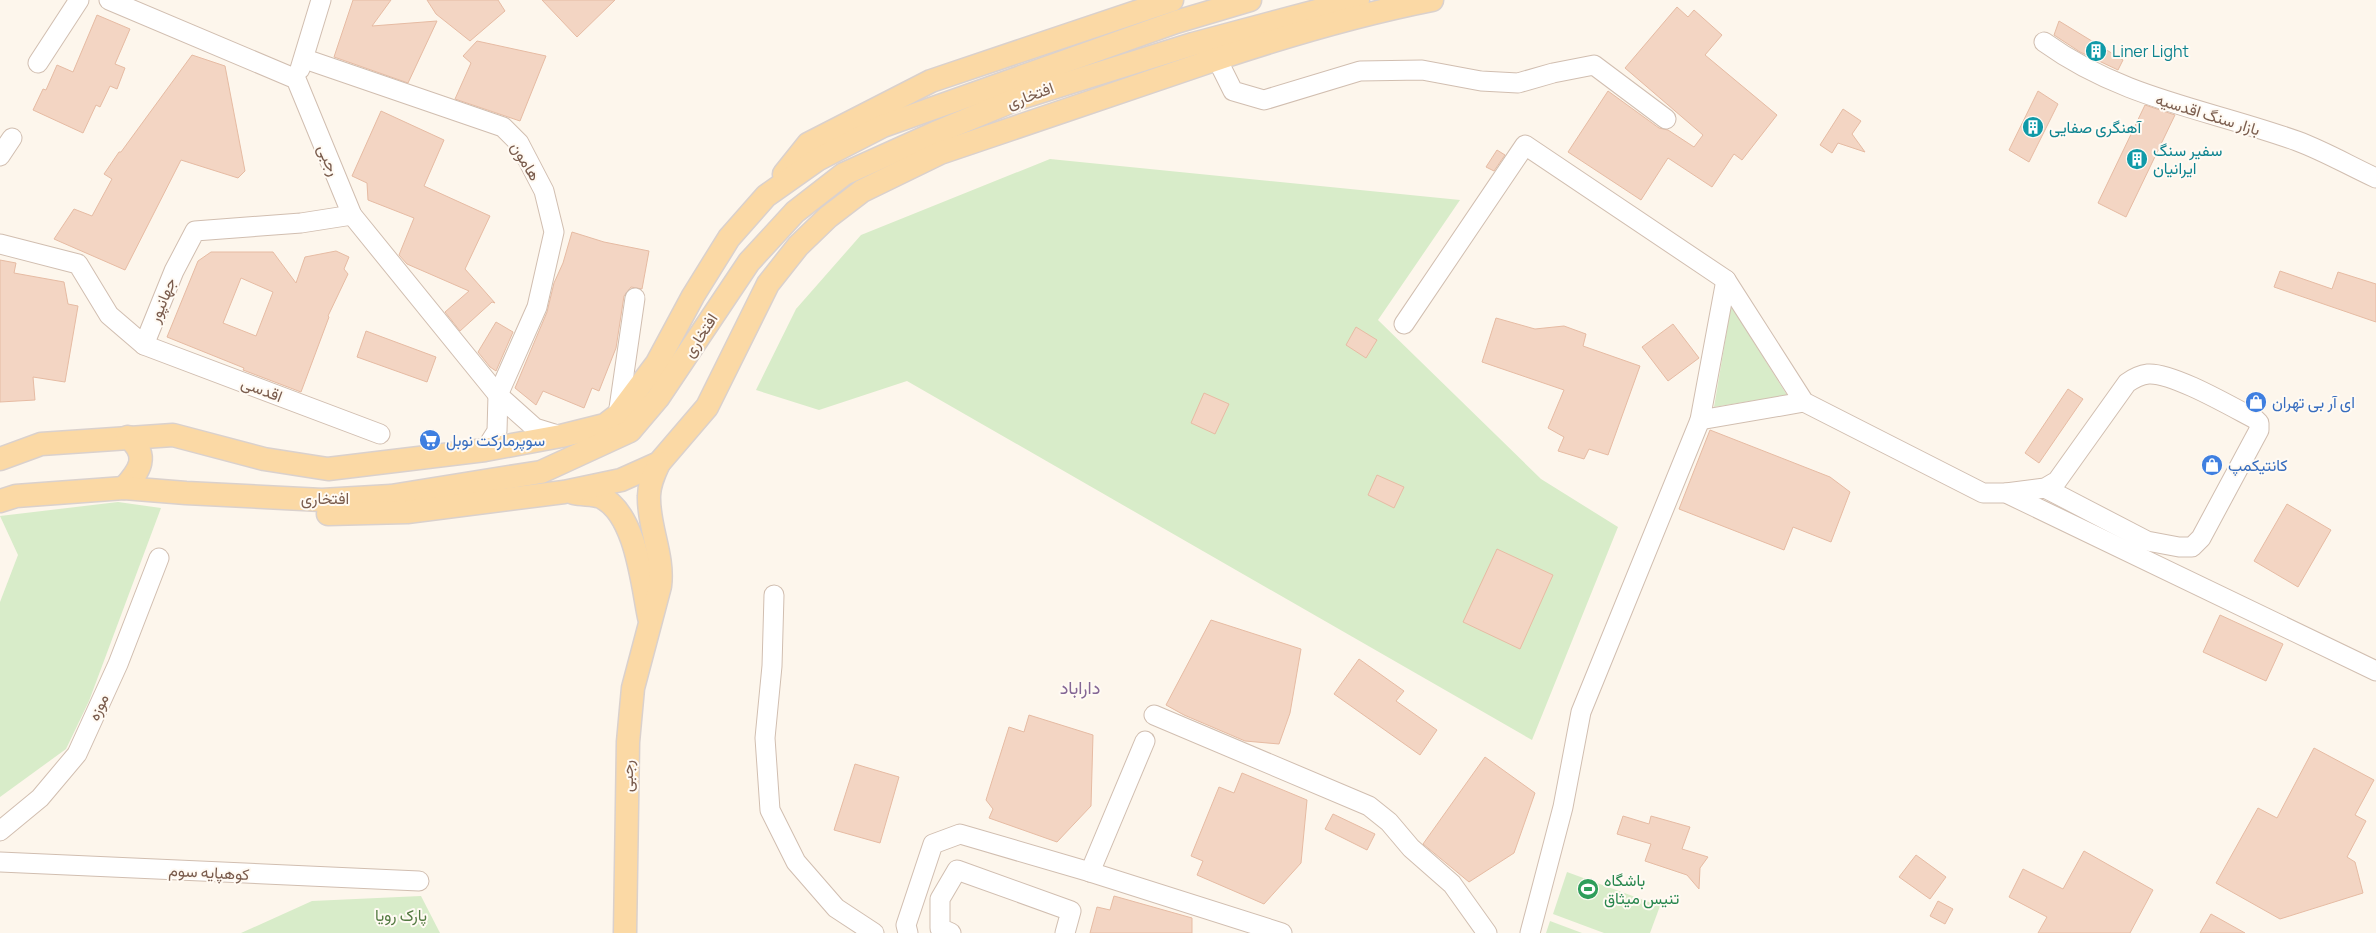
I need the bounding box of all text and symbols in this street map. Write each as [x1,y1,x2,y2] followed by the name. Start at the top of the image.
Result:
[2084,39,2108,63] building icon: Liner Light
[2112,40,2189,62] place label: Liner Light
[1003,76,1057,114] street label: افتخاری
[2153,88,2263,140] street label: بازار سنگ اقدسیه
[2021,115,2045,139] building icon: آهنگری صفایی
[2049,116,2142,138] place label: آهنگری صفایی
[506,137,546,185] street label: هامون
[2153,139,2222,179] place label: سفیر سنگ ایرانیان
[313,141,345,179] street label: رجبی
[2125,147,2149,171] building icon: سفیر سنگ ایرانیان
[143,274,182,327] street label: جهانپور
[678,309,722,361] street label: افتخاری
[238,371,286,407] street label: اقدسی
[2244,390,2268,414] shop icon: ای آر بی تهران
[2272,391,2355,413] place label: ای آر بی تهران
[418,428,442,452] supermarket icon: سوپرمارکت نوبل
[446,429,545,452] place label: سوپرمارکت نوبل
[2200,453,2224,477] shop icon: کانتیکمپ
[2228,454,2288,477] place label: کانتیکمپ
[301,487,349,509] street label: افتخاری
[1060,675,1100,699] district label: داراباد
[82,690,114,724] street label: موزه
[616,760,638,792] street label: رجبی
[168,859,250,886] street label: کوهپایه سوم
[1604,869,1679,909] place label: باشگاه تنيس ميثاق
[1576,877,1600,901] sports icon: باشگاه تنيس ميثاق
[375,904,427,927] park label: پارک رویا

